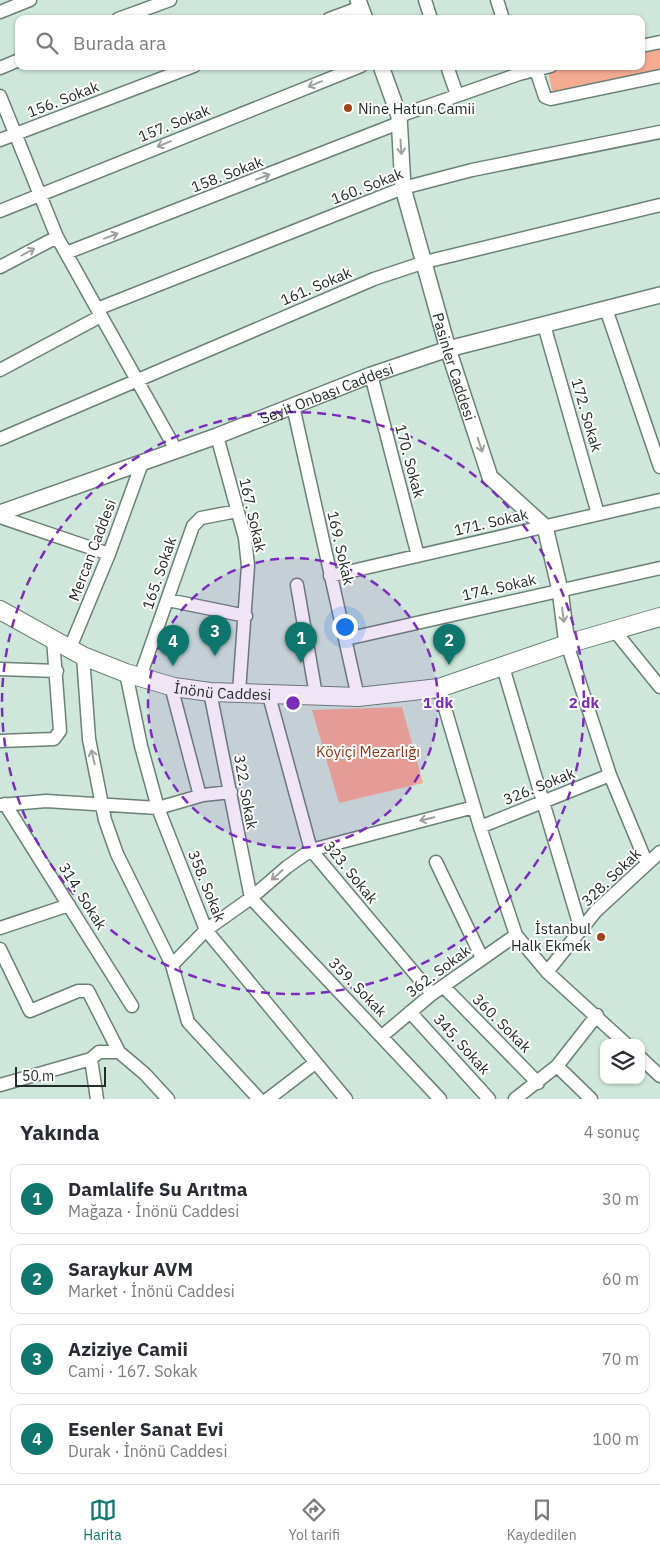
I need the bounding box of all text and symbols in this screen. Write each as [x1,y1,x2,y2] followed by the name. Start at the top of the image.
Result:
[15,15,645,70] search box
[33,29,61,57] icon: search
[73,31,166,55] text: Burada ara
[24,77,102,121] street label: 156. Sokak
[308,80,324,89] one-way arrow
[358,99,475,118] place label: Nine Hatun Camii
[135,100,213,146] street label: 157. Sokak
[342,102,354,114] marker: Nine Hatun Camii
[396,139,405,155] one-way arrow
[157,140,173,149] one-way arrow
[188,152,266,196] street label: 158. Sokak
[328,164,406,208] street label: 160. Sokak
[255,172,270,181] one-way arrow
[103,231,118,240] one-way arrow
[21,247,36,257] one-way arrow
[278,262,355,309] street label: 161. Sokak
[429,310,480,423] street label: Pasinler Caddesi
[257,359,396,428] street label: Seyit Onbaşı Caddesi
[567,376,607,454] street label: 172. Sokak
[391,422,429,500] street label: 170. Sokak
[476,437,485,453] one-way arrow
[235,476,271,554] street label: 167. Sokak
[64,496,120,604] street label: Mercan Caddesi
[452,504,530,540] street label: 171. Sokak
[323,509,359,587] street label: 169. Sokak
[138,534,180,612] street label: 165. Sokak
[460,569,538,605] street label: 174. Sokak
[559,607,569,623] one-way arrow
[332,614,358,640] your location
[199,615,231,656] pin: 3
[285,622,317,663] pin: 1
[433,624,465,665] pin: 2
[157,625,189,666] pin: 4
[173,678,272,704] street label: İnönü Caddesi
[423,693,453,712] text: 1 dk
[569,693,599,712] text: 2 dk
[284,694,302,712] centre of rings
[316,742,420,761] park label: Köyiçi Mezarlığı
[88,750,97,766] one-way arrow
[230,753,262,831] street label: 322. Sokak
[500,763,578,809] street label: 326. Sokak
[420,814,436,824] one-way arrow
[320,837,382,907] street label: 323. Sokak
[577,844,645,910] street label: 328. Sokak
[184,847,230,925] street label: 358. Sokak
[55,859,111,933] street label: 314. Sokak
[271,869,284,881] one-way arrow
[511,919,591,955] place label: İstanbul Halk Ekmek
[595,931,607,943] marker: İstanbul Halk Ekmek
[402,941,474,1001] street label: 362. Sokak
[325,953,391,1021] street label: 359. Sokak
[469,990,535,1056] street label: 360. Sokak
[430,1010,494,1078] street label: 345. Sokak
[600,1039,645,1084] map controls
[600,1039,645,1084] button: layers
[15,1064,106,1087] scale bar
[22,1067,54,1085] text: 50 m
[20,1118,100,1146] text: Yakında
[584,1122,640,1142] text: 4 sonuç
[68,1177,248,1201] text: Damlalife Su Arıtma
[32,1189,42,1209] text: 1
[602,1189,639,1209] text: 30 m
[68,1201,239,1221] text: Mağaza · İnönü Caddesi
[68,1257,193,1281] text: Saraykur AVM
[32,1269,42,1289] text: 2
[602,1269,639,1289] text: 60 m
[68,1281,235,1301] text: Market · İnönü Caddesi
[68,1337,188,1361] text: Aziziye Camii
[32,1349,42,1369] text: 3
[602,1349,639,1369] text: 70 m
[68,1361,198,1381] text: Cami · 167. Sokak
[68,1417,223,1441] text: Esenler Sanat Evi
[32,1429,42,1449] text: 4
[592,1429,639,1449] text: 100 m
[68,1441,227,1461] text: Durak · İnönü Caddesi
[83,1496,122,1544] tab: Harita
[288,1496,340,1544] tab: Yol tarifi
[507,1496,577,1544] tab: Kaydedilen

